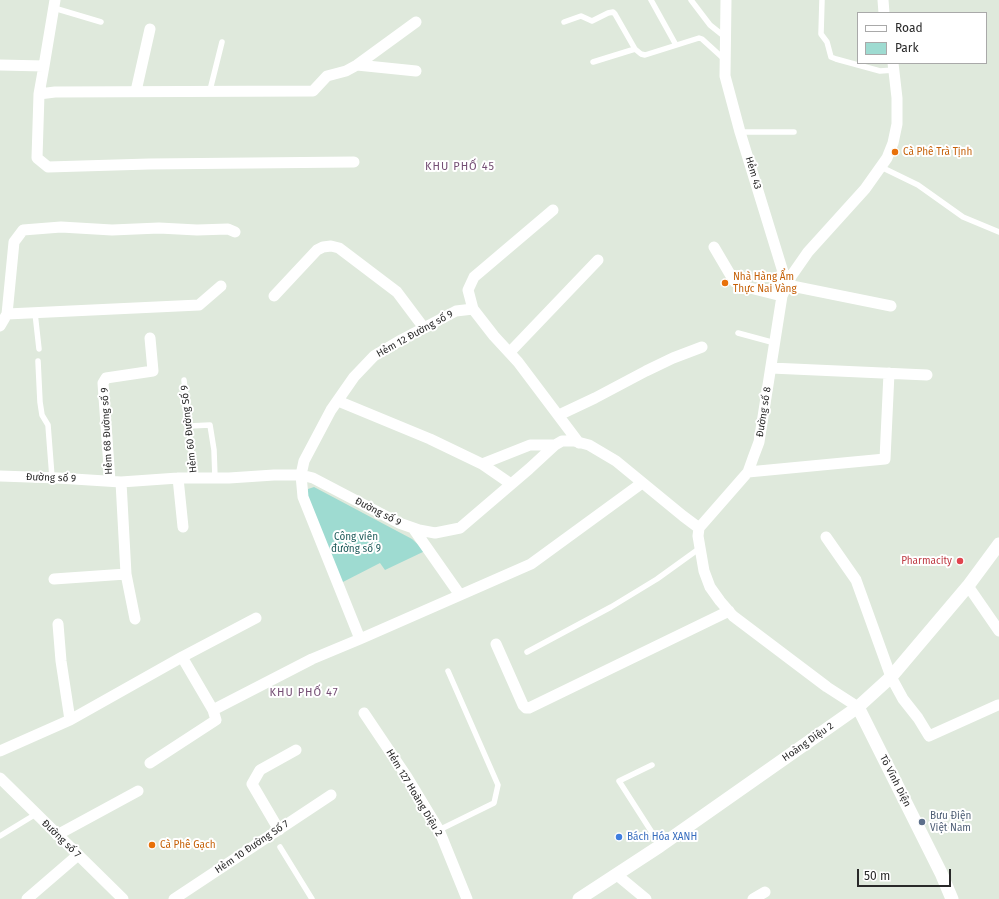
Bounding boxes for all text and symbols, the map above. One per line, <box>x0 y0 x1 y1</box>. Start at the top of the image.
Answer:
legend <box>857 12 987 64</box>
text: Road <box>895 21 923 35</box>
text: Park <box>895 41 919 55</box>
place label: Cà Phê Trà Tịnh <box>903 146 972 158</box>
marker: Cà Phê Trà Tịnh <box>890 147 900 157</box>
street label: Hẻm 43 <box>742 155 764 191</box>
district label: KHU PHỐ 45 <box>425 160 495 174</box>
place label: Nhà Hàng Ẩm Thực Nai Vàng <box>733 271 797 294</box>
marker: Nhà Hàng Ẩm Thực Nai Vàng <box>720 278 730 288</box>
street label: Hẻm 12 Đường số 9 <box>375 308 455 360</box>
street label: Hẻm 60 Đường Số 9 <box>178 384 200 474</box>
street label: Đường số 8 <box>754 386 774 438</box>
street label: Hẻm 68 Đường số 9 <box>99 387 115 475</box>
street label: Đường số 9 <box>26 471 76 485</box>
street label: Đường số 9 <box>353 495 403 529</box>
park label: Công viên đường số 9 <box>331 531 381 554</box>
place label: Pharmacity <box>901 555 952 567</box>
marker: Pharmacity <box>955 556 965 566</box>
district label: KHU PHỐ 47 <box>269 686 339 700</box>
street label: Hoàng Diệu 2 <box>780 720 836 764</box>
street label: Hẻm 127 Hoàng Diệu 2 <box>383 747 445 839</box>
street label: Tô Vĩnh Diện <box>877 753 913 809</box>
place label: Bưu Điện Việt Nam <box>930 810 971 834</box>
street label: Đường số 7 <box>39 817 83 861</box>
marker: Bưu Điện Việt Nam <box>917 817 927 827</box>
street label: Hẻm 10 Đường Số 7 <box>213 818 291 876</box>
place label: Bách Hóa XANH <box>627 831 697 843</box>
marker: Bách Hóa XANH <box>614 832 624 842</box>
place label: Cà Phê Gạch <box>160 839 216 851</box>
marker: Cà Phê Gạch <box>147 840 157 850</box>
scale bar <box>859 861 953 887</box>
text: 50 m <box>864 869 890 883</box>

